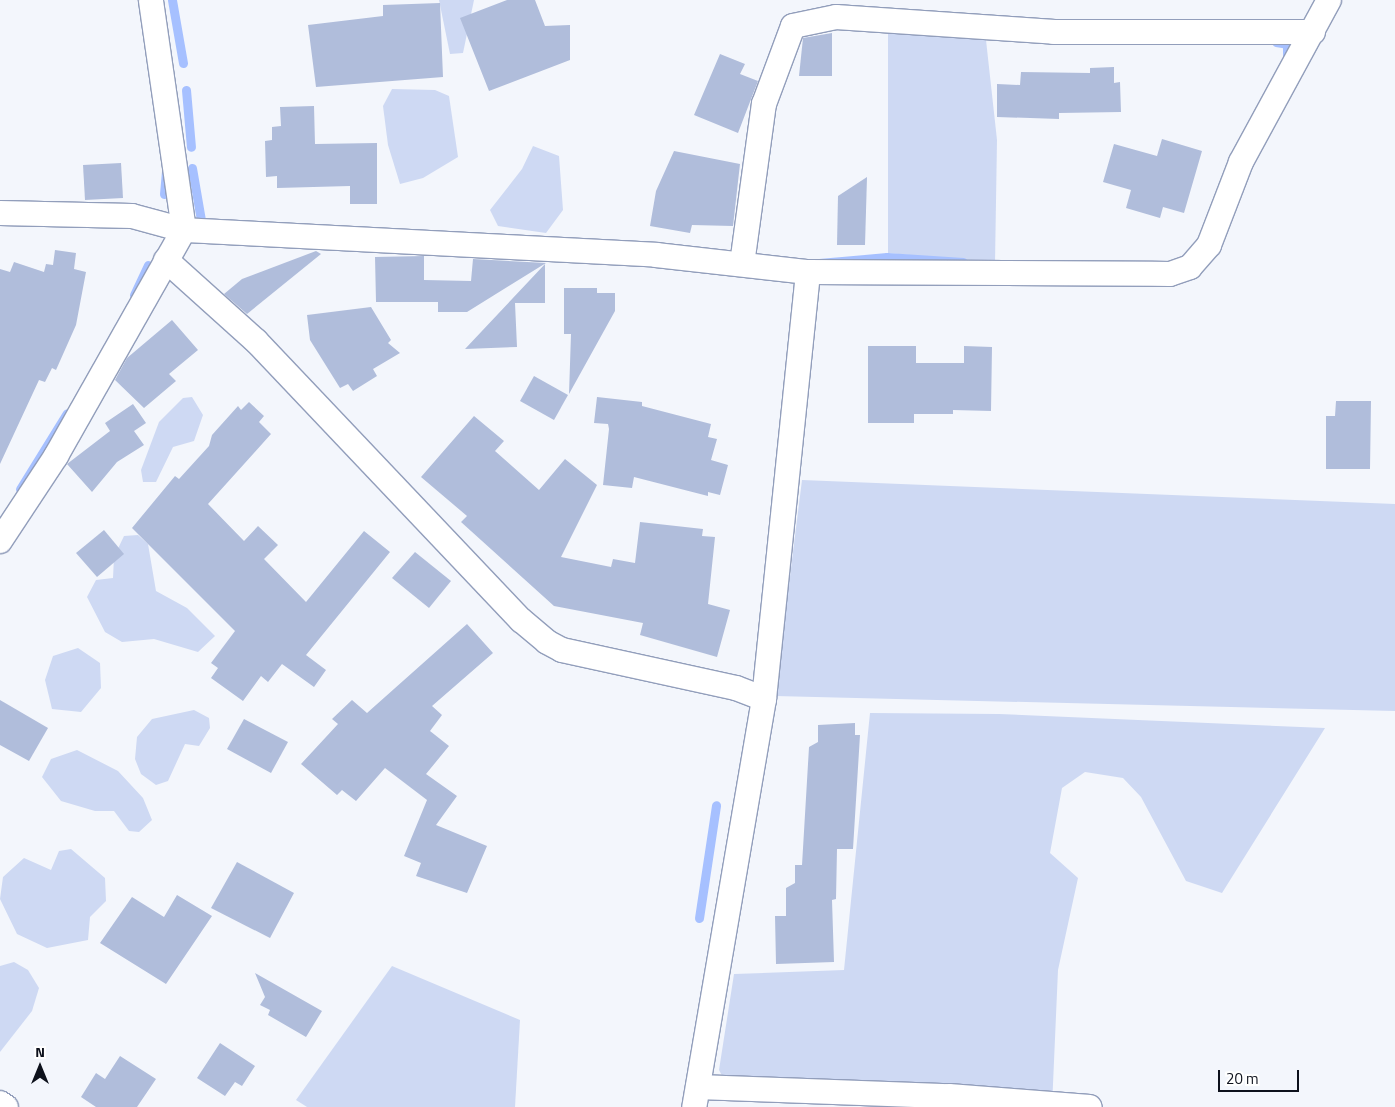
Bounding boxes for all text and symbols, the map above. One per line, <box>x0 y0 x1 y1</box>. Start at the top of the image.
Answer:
text: N <box>35 1041 45 1062</box>
north arrow <box>15 1042 65 1092</box>
scale bar <box>1220 1060 1301 1092</box>
text: 20 m <box>1226 1067 1259 1090</box>

